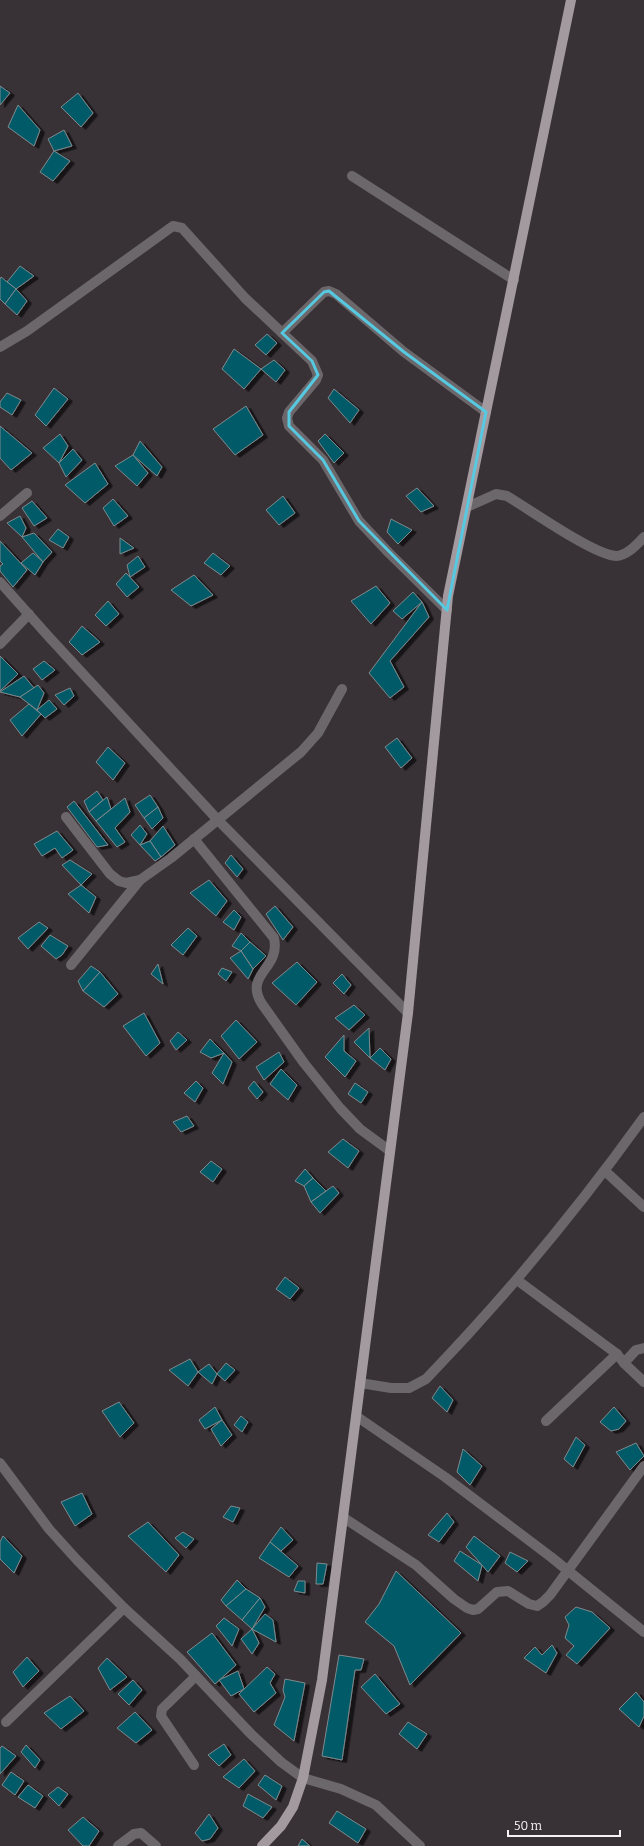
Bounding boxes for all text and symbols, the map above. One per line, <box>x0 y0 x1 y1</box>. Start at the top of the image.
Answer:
scale bar <box>508 1812 620 1838</box>
text: 50 m <box>514 1819 543 1833</box>

